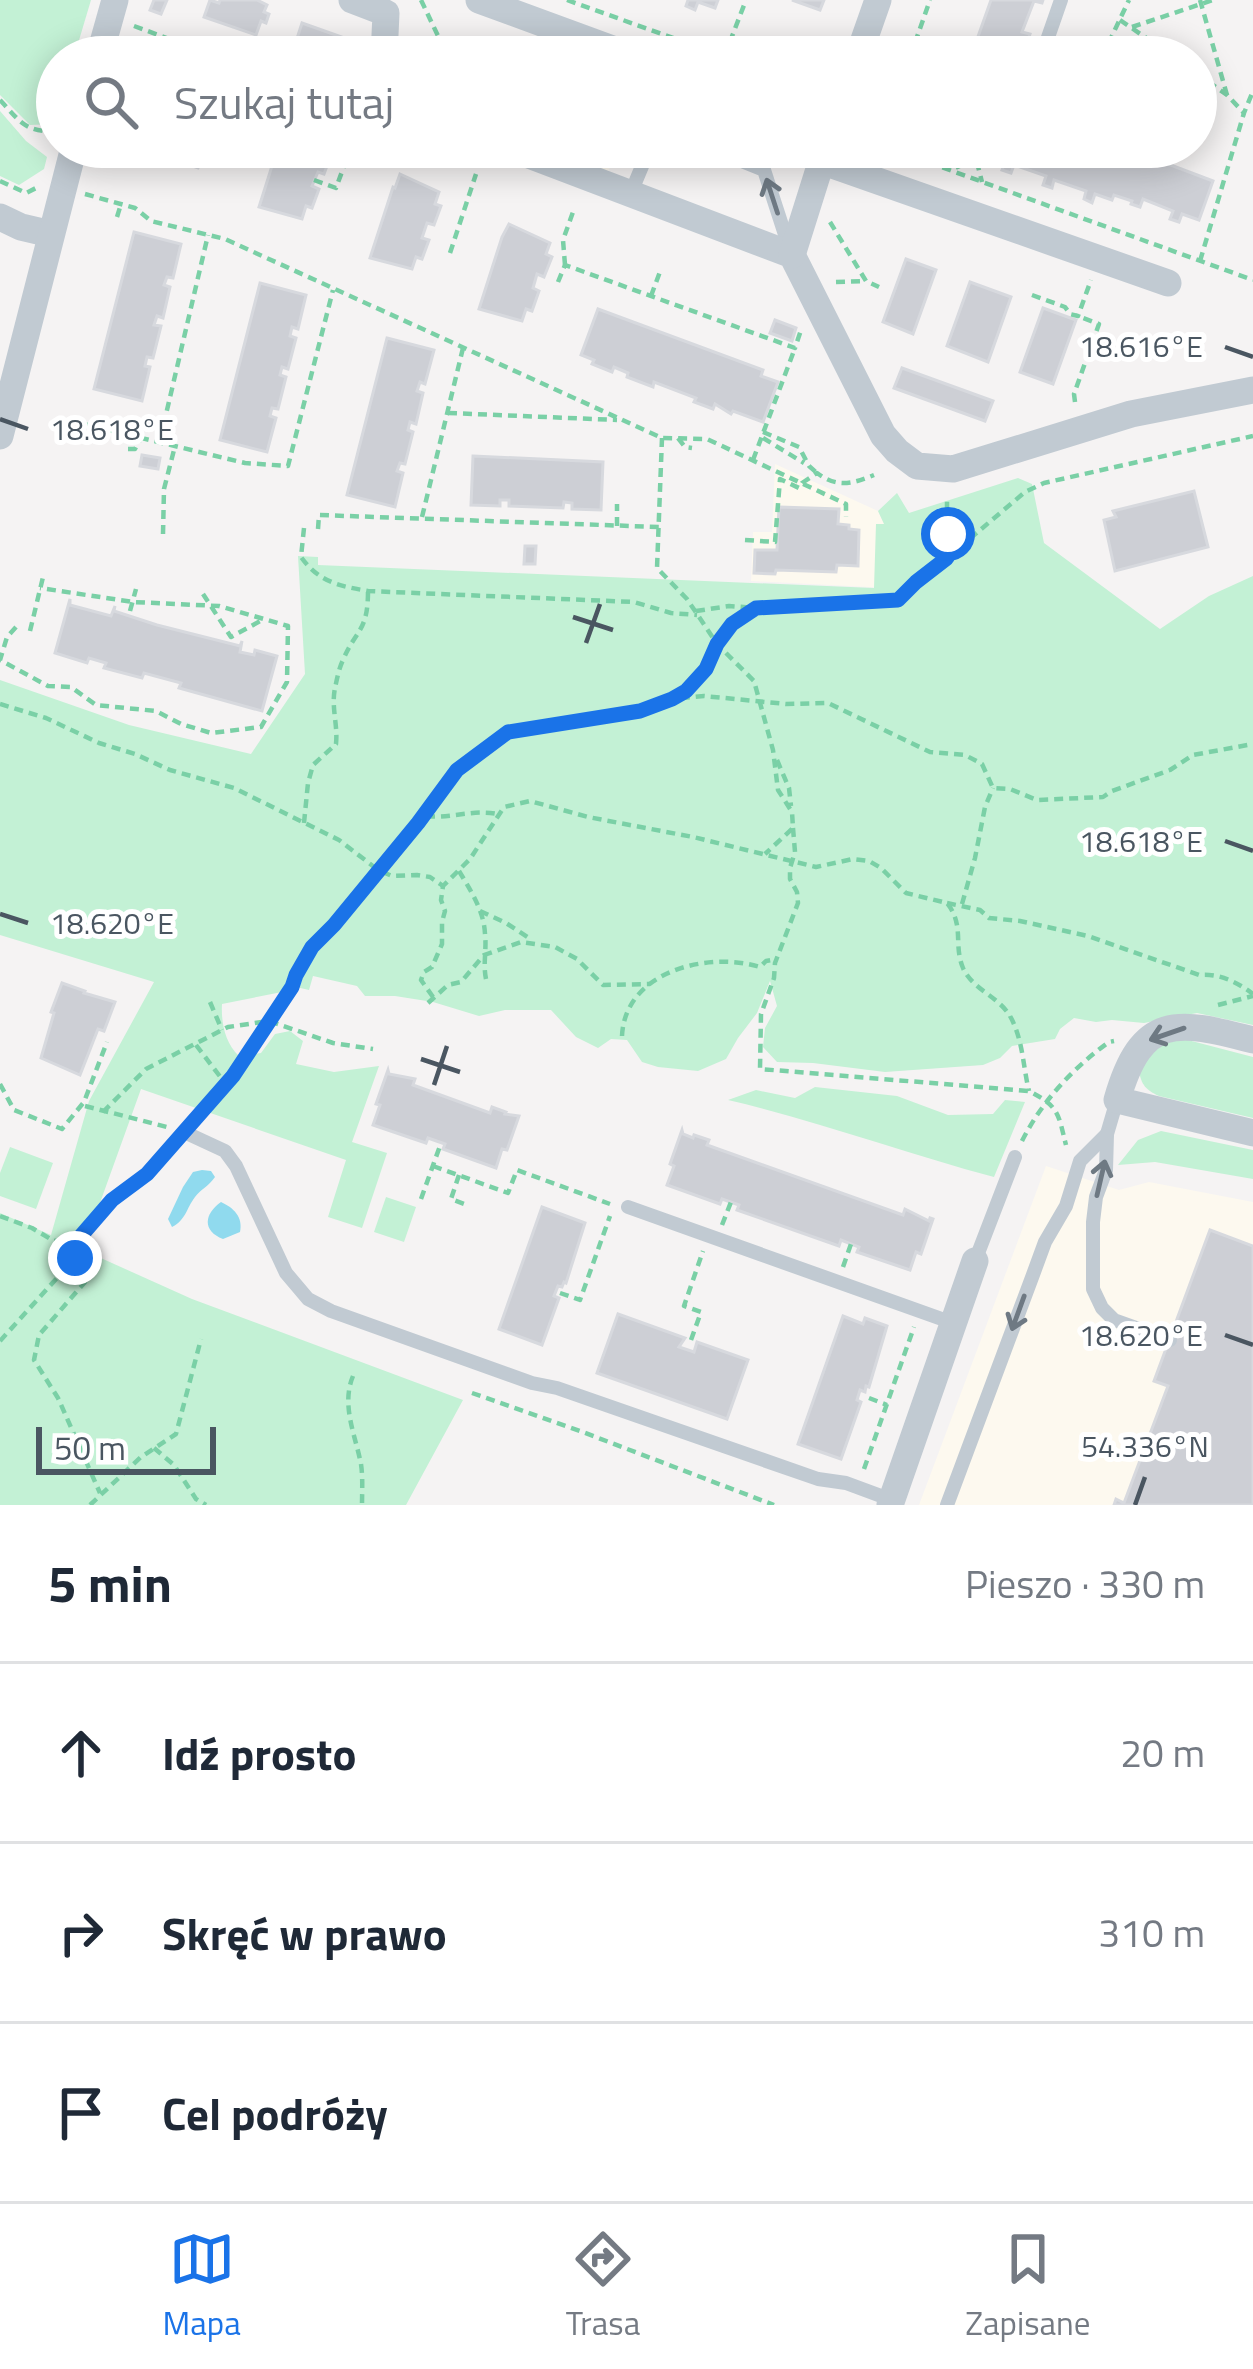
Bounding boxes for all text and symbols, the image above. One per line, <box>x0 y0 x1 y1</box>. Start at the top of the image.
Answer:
search box <box>36 36 1217 168</box>
text: Szukaj tutaj <box>174 68 394 136</box>
icon: search <box>78 69 144 135</box>
one-way arrow <box>760 178 781 215</box>
text: 18.616°E <box>1079 323 1203 369</box>
text: 18.618°E <box>50 406 174 452</box>
route start <box>921 507 975 561</box>
text: 18.618°E <box>1079 818 1203 864</box>
text: 18.620°E <box>50 900 174 946</box>
one-way arrow <box>1149 1025 1186 1046</box>
one-way arrow <box>1091 1160 1113 1198</box>
route end <box>48 1231 102 1285</box>
one-way arrow <box>1006 1294 1028 1331</box>
text: 18.620°E <box>1079 1312 1203 1358</box>
scale bar <box>36 1421 216 1474</box>
text: 50 m <box>54 1423 126 1473</box>
text: 54.336°N <box>1081 1423 1209 1469</box>
text: 5 min <box>48 1544 172 1622</box>
text: Pieszo · 330 m <box>965 1554 1205 1613</box>
text: Idź prosto <box>162 1719 356 1787</box>
icon: ahead <box>48 1720 114 1786</box>
text: 20 m <box>1120 1723 1205 1782</box>
text: Skręć w prawo <box>162 1899 447 1967</box>
icon: right <box>48 1900 114 1966</box>
text: 310 m <box>1098 1903 1205 1962</box>
text: Cel podróży <box>162 2079 388 2147</box>
icon: arrive <box>48 2080 114 2146</box>
tab: Mapa <box>163 2226 241 2348</box>
tab: Trasa <box>566 2226 640 2348</box>
tab: Zapisane <box>965 2226 1090 2348</box>

